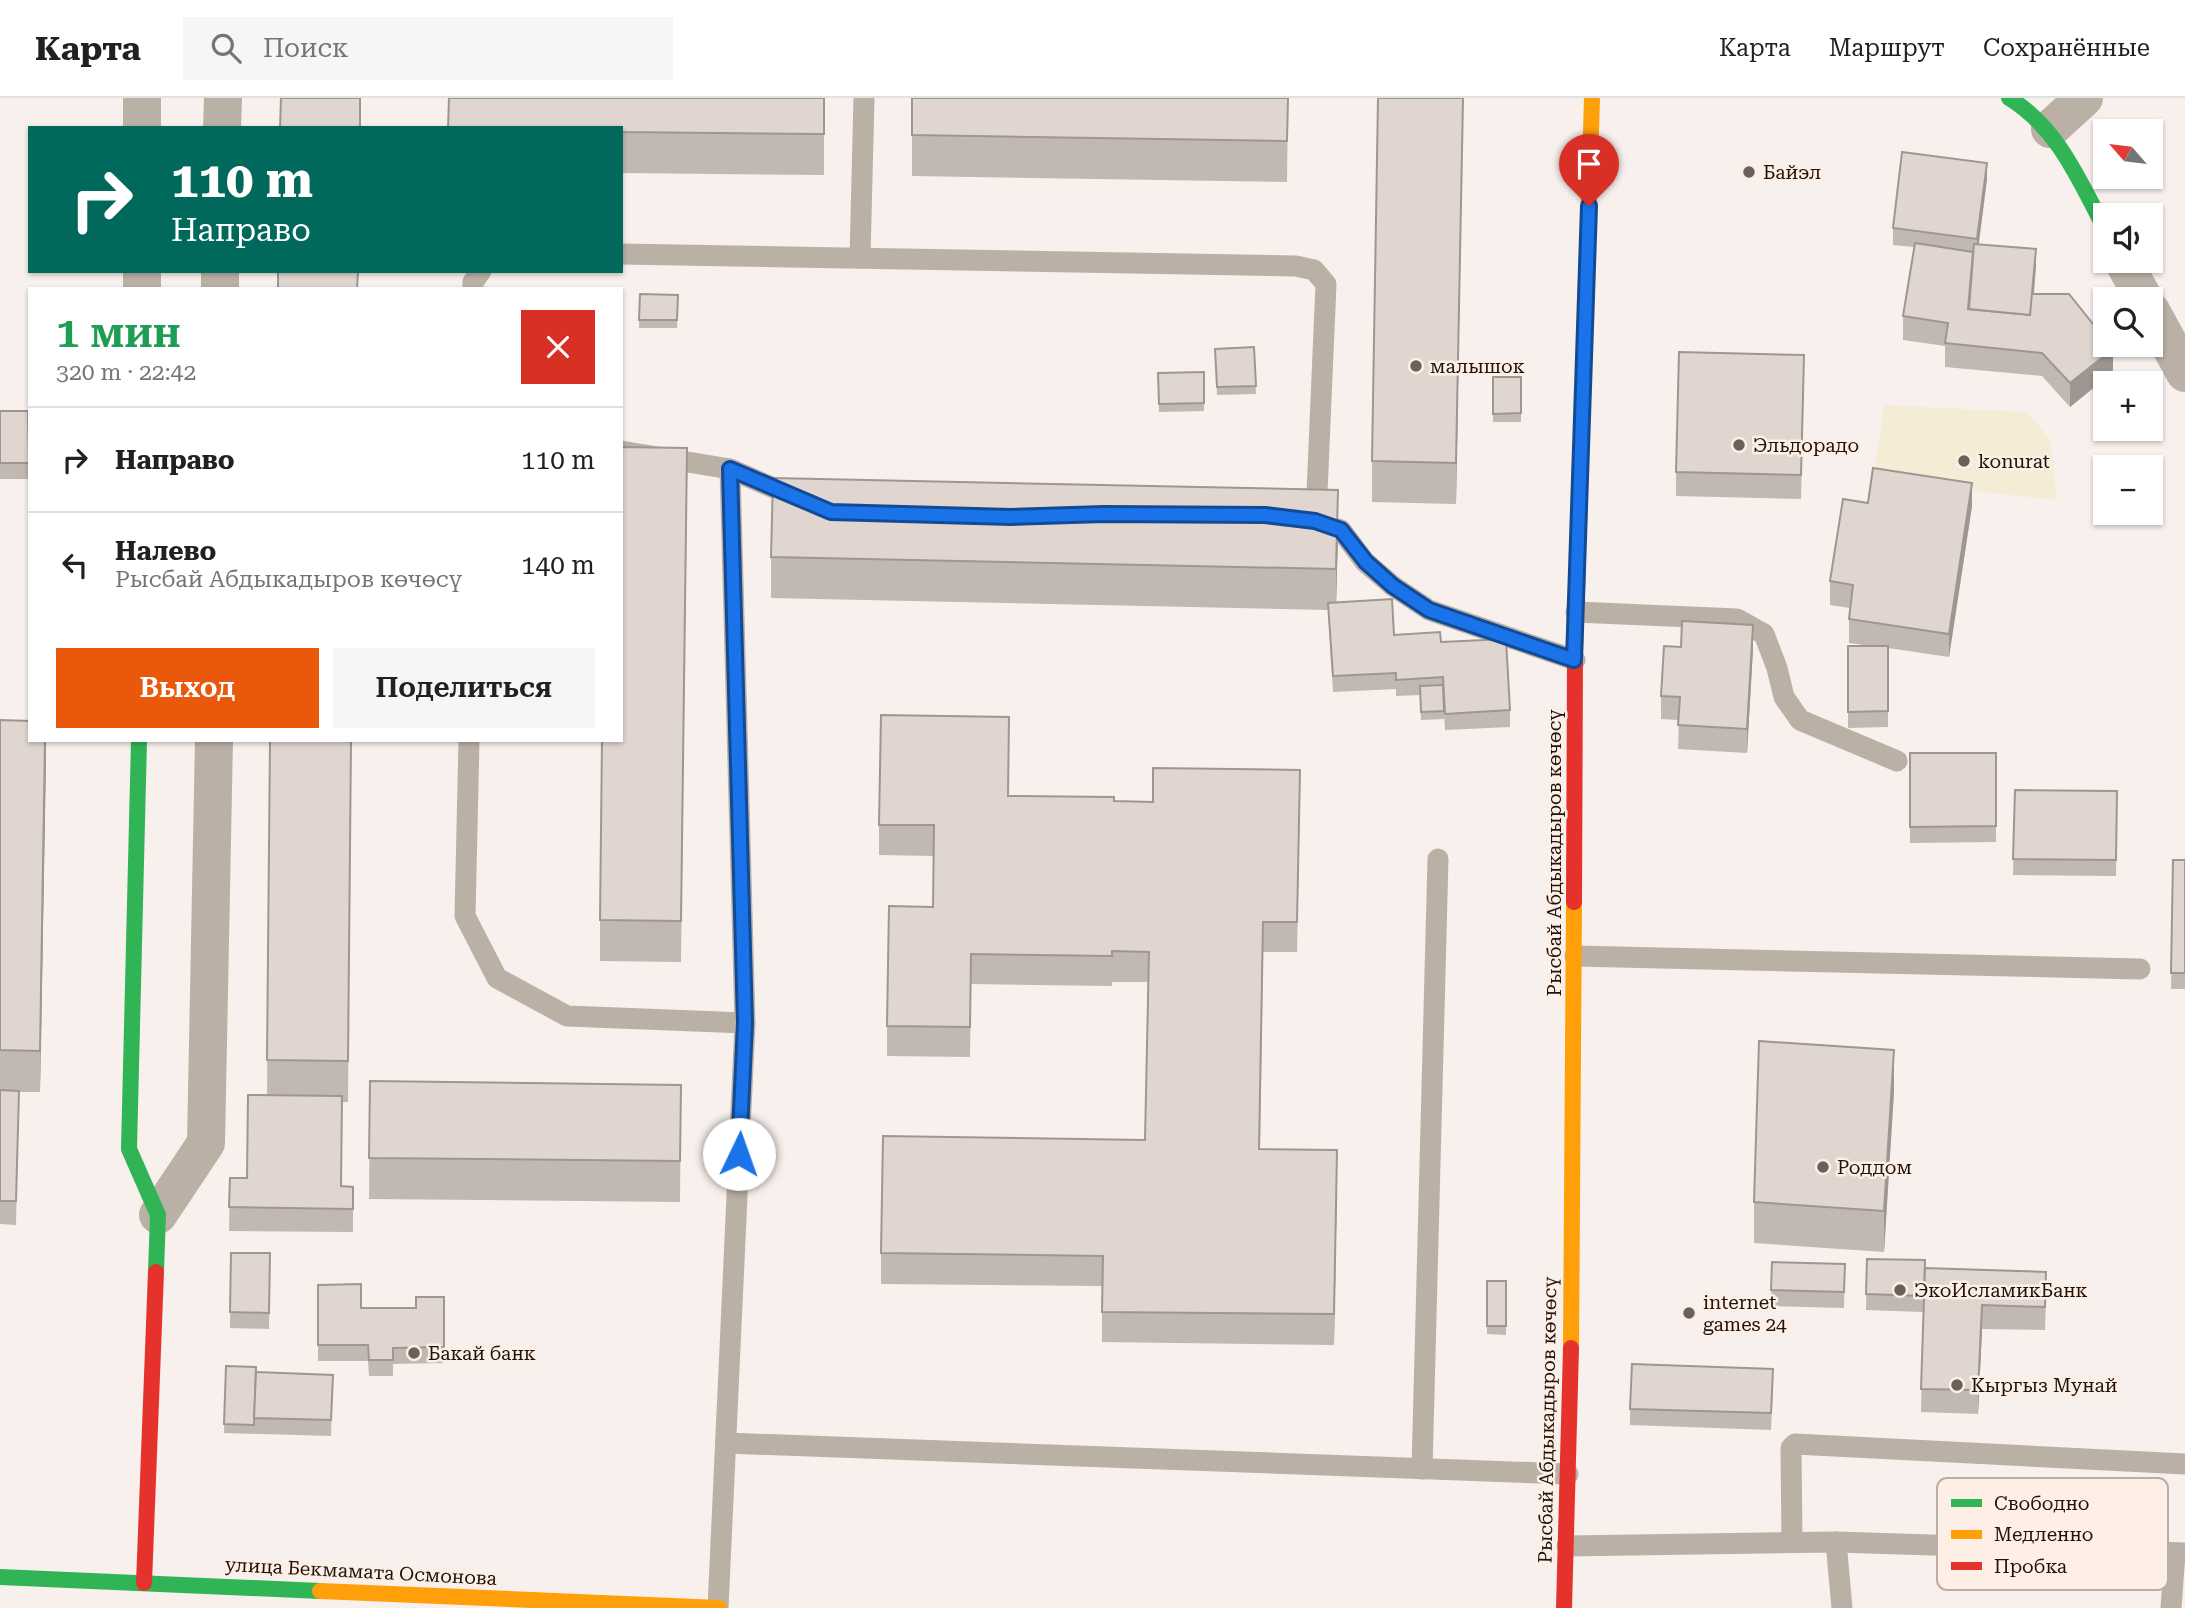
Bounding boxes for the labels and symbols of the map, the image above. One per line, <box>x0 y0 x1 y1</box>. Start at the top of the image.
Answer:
north arrow <box>2093 119 2163 189</box>
pin <box>1559 134 1619 206</box>
place label: Байэл <box>1763 161 1821 184</box>
marker: Байэл <box>1741 164 1757 180</box>
place label: малышок <box>1430 355 1525 378</box>
marker: малышок <box>1408 358 1424 374</box>
place label: Эльдорадо <box>1753 434 1859 457</box>
marker: Эльдорадо <box>1731 437 1747 453</box>
place label: konurat <box>1978 450 2050 473</box>
marker: konurat <box>1956 453 1972 469</box>
street label: Рысбай Абдыкадыров көчөсү <box>1543 710 1566 996</box>
position arrow <box>702 1117 776 1191</box>
place label: Роддом <box>1837 1156 1912 1179</box>
marker: Роддом <box>1815 1159 1831 1175</box>
street label: Рысбай Абдыкадыров көчөсү <box>1533 1276 1562 1564</box>
place label: ЭкоИсламикБанк <box>1914 1279 2088 1302</box>
marker: ЭкоИсламикБанк <box>1892 1282 1908 1298</box>
place label: internet games 24 <box>1703 1291 1787 1336</box>
marker: internet games 24 <box>1681 1305 1697 1321</box>
place label: Бакай банк <box>428 1342 536 1365</box>
marker: Бакай банк <box>406 1345 422 1361</box>
place label: Кыргыз Мунай <box>1971 1374 2118 1397</box>
marker: Кыргыз Мунай <box>1949 1377 1965 1393</box>
legend <box>1937 1478 2168 1590</box>
text: Свободно <box>1994 1492 2089 1515</box>
text: Медленно <box>1994 1523 2093 1546</box>
street label: улица Бекмамата Осмонова <box>224 1553 498 1590</box>
text: Пробка <box>1994 1555 2068 1578</box>

